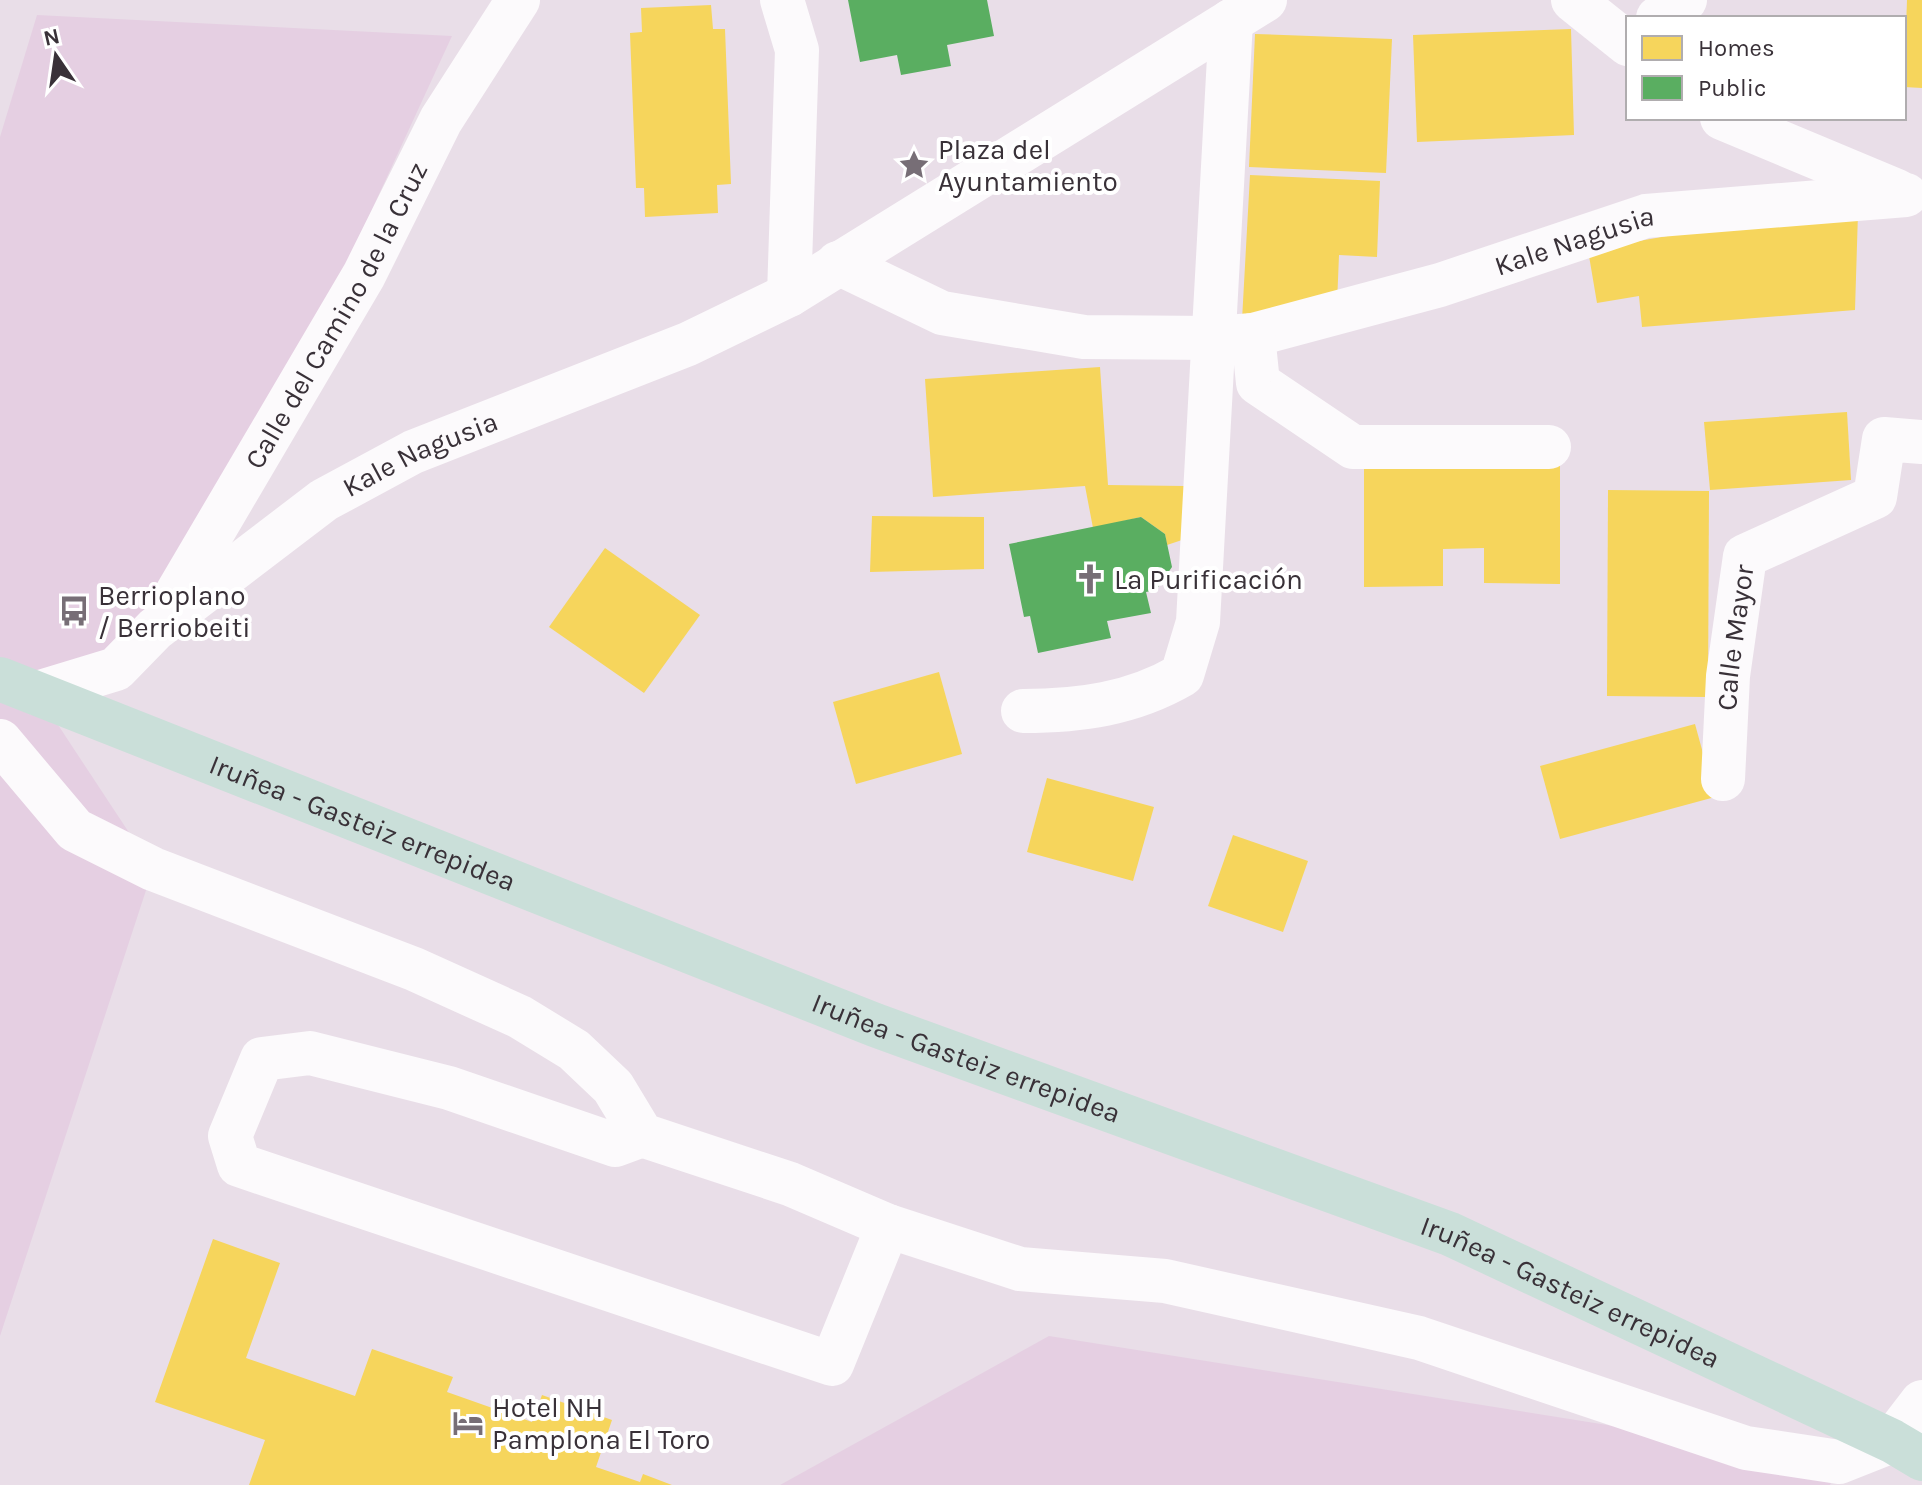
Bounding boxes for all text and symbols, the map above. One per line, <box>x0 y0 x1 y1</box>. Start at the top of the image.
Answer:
north arrow <box>16 16 96 96</box>
legend <box>1626 16 1906 120</box>
text: N <box>41 23 62 52</box>
text: Homes <box>1698 34 1775 62</box>
text: Public <box>1698 74 1766 102</box>
place label: Plaza del Ayuntamiento <box>938 133 1118 198</box>
place icon: Plaza del Ayuntamiento <box>897 148 931 182</box>
street label: Calle del Camino de la Cruz <box>237 156 434 474</box>
street label: Kale Nagusia <box>1490 199 1656 282</box>
street label: Kale Nagusia <box>337 404 502 503</box>
church icon: La Purificación <box>1073 562 1107 596</box>
street label: Calle Mayor <box>1710 562 1760 711</box>
place label: La Purificación <box>1114 563 1303 596</box>
place label: Berrioplano / Berriobeiti <box>98 579 251 644</box>
bus stop icon: Berrioplano / Berriobeiti <box>57 594 91 628</box>
street label: Iruñea - Gasteiz errepidea <box>205 747 520 898</box>
street label: Iruñea - Gasteiz errepidea <box>807 985 1125 1129</box>
street label: Iruñea - Gasteiz errepidea <box>1416 1208 1725 1375</box>
place label: Hotel NH Pamplona El Toro <box>492 1391 710 1456</box>
hotel icon: Hotel NH Pamplona El Toro <box>451 1406 485 1440</box>

